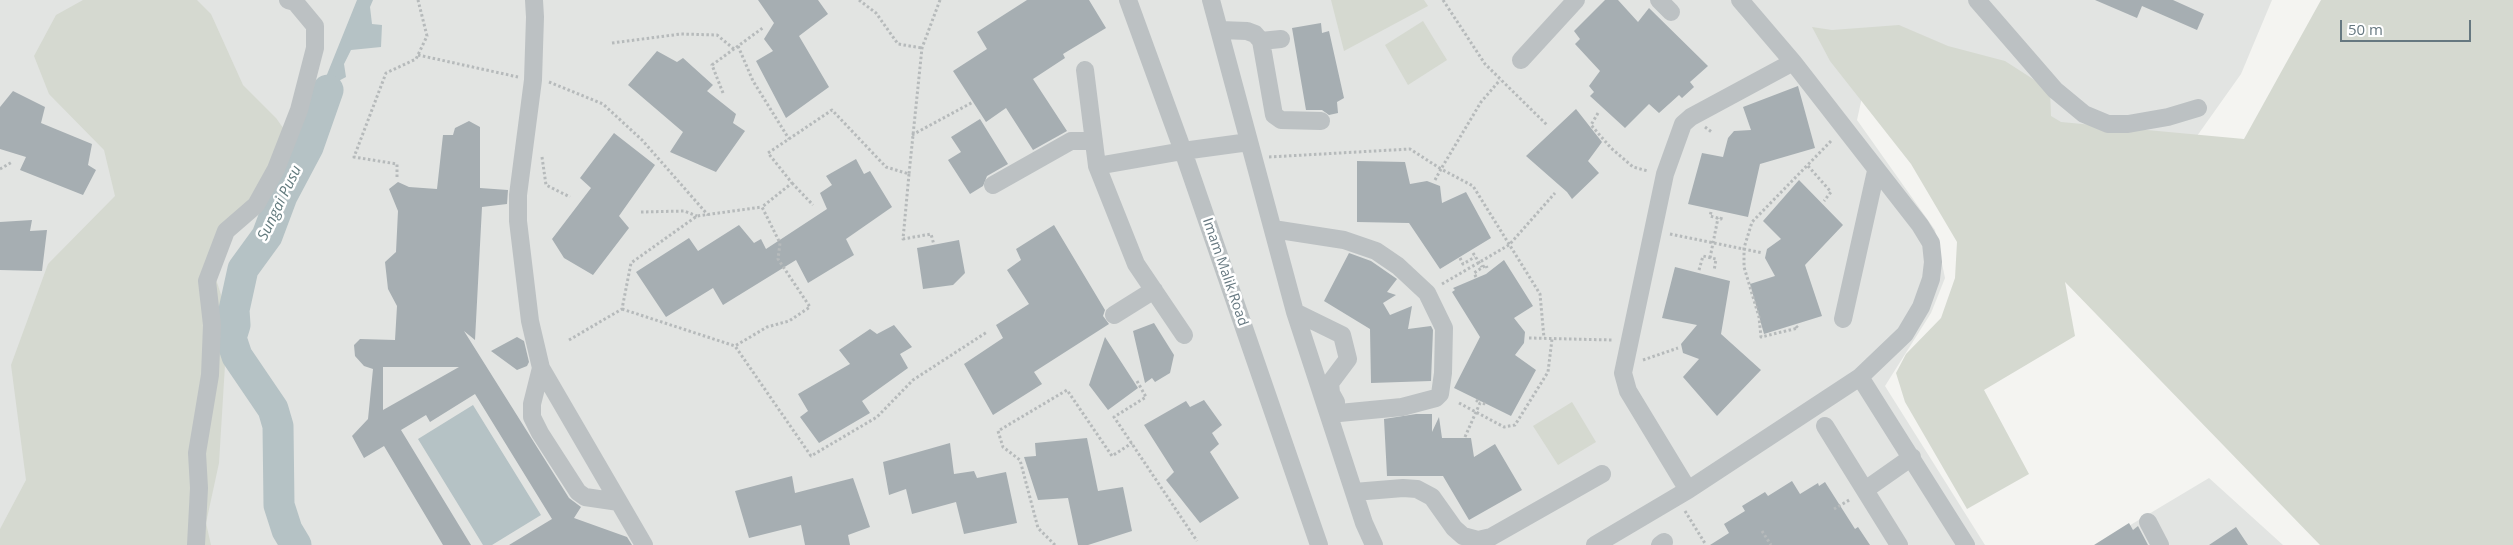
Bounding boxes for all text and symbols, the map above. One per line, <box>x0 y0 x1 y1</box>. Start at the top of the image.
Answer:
scale bar <box>2343 10 2474 42</box>
text: 50 m <box>2348 19 2383 39</box>
water label: Sungai Pusu <box>254 163 306 243</box>
street label: Imam Malik Road <box>1199 216 1251 328</box>

